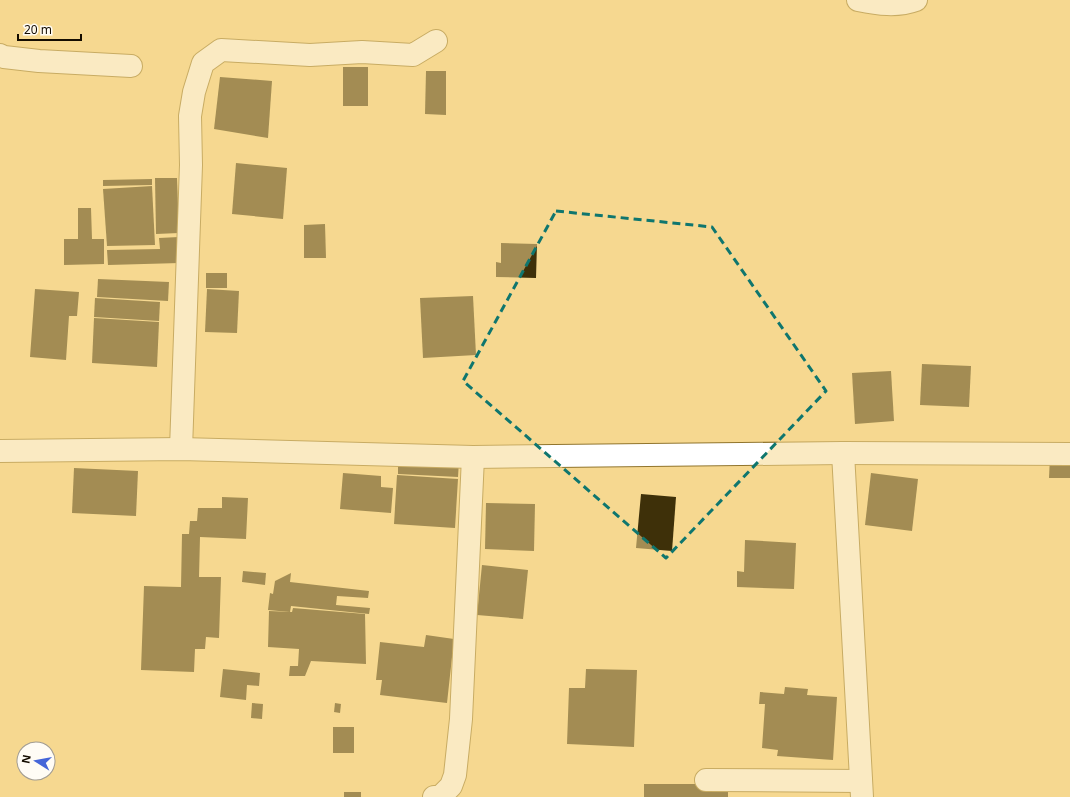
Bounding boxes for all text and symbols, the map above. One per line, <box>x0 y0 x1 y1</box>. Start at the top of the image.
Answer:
scale bar <box>18 16 81 42</box>
text: 20 m <box>24 21 52 38</box>
north arrow <box>16 741 56 781</box>
text: N <box>17 753 34 765</box>

